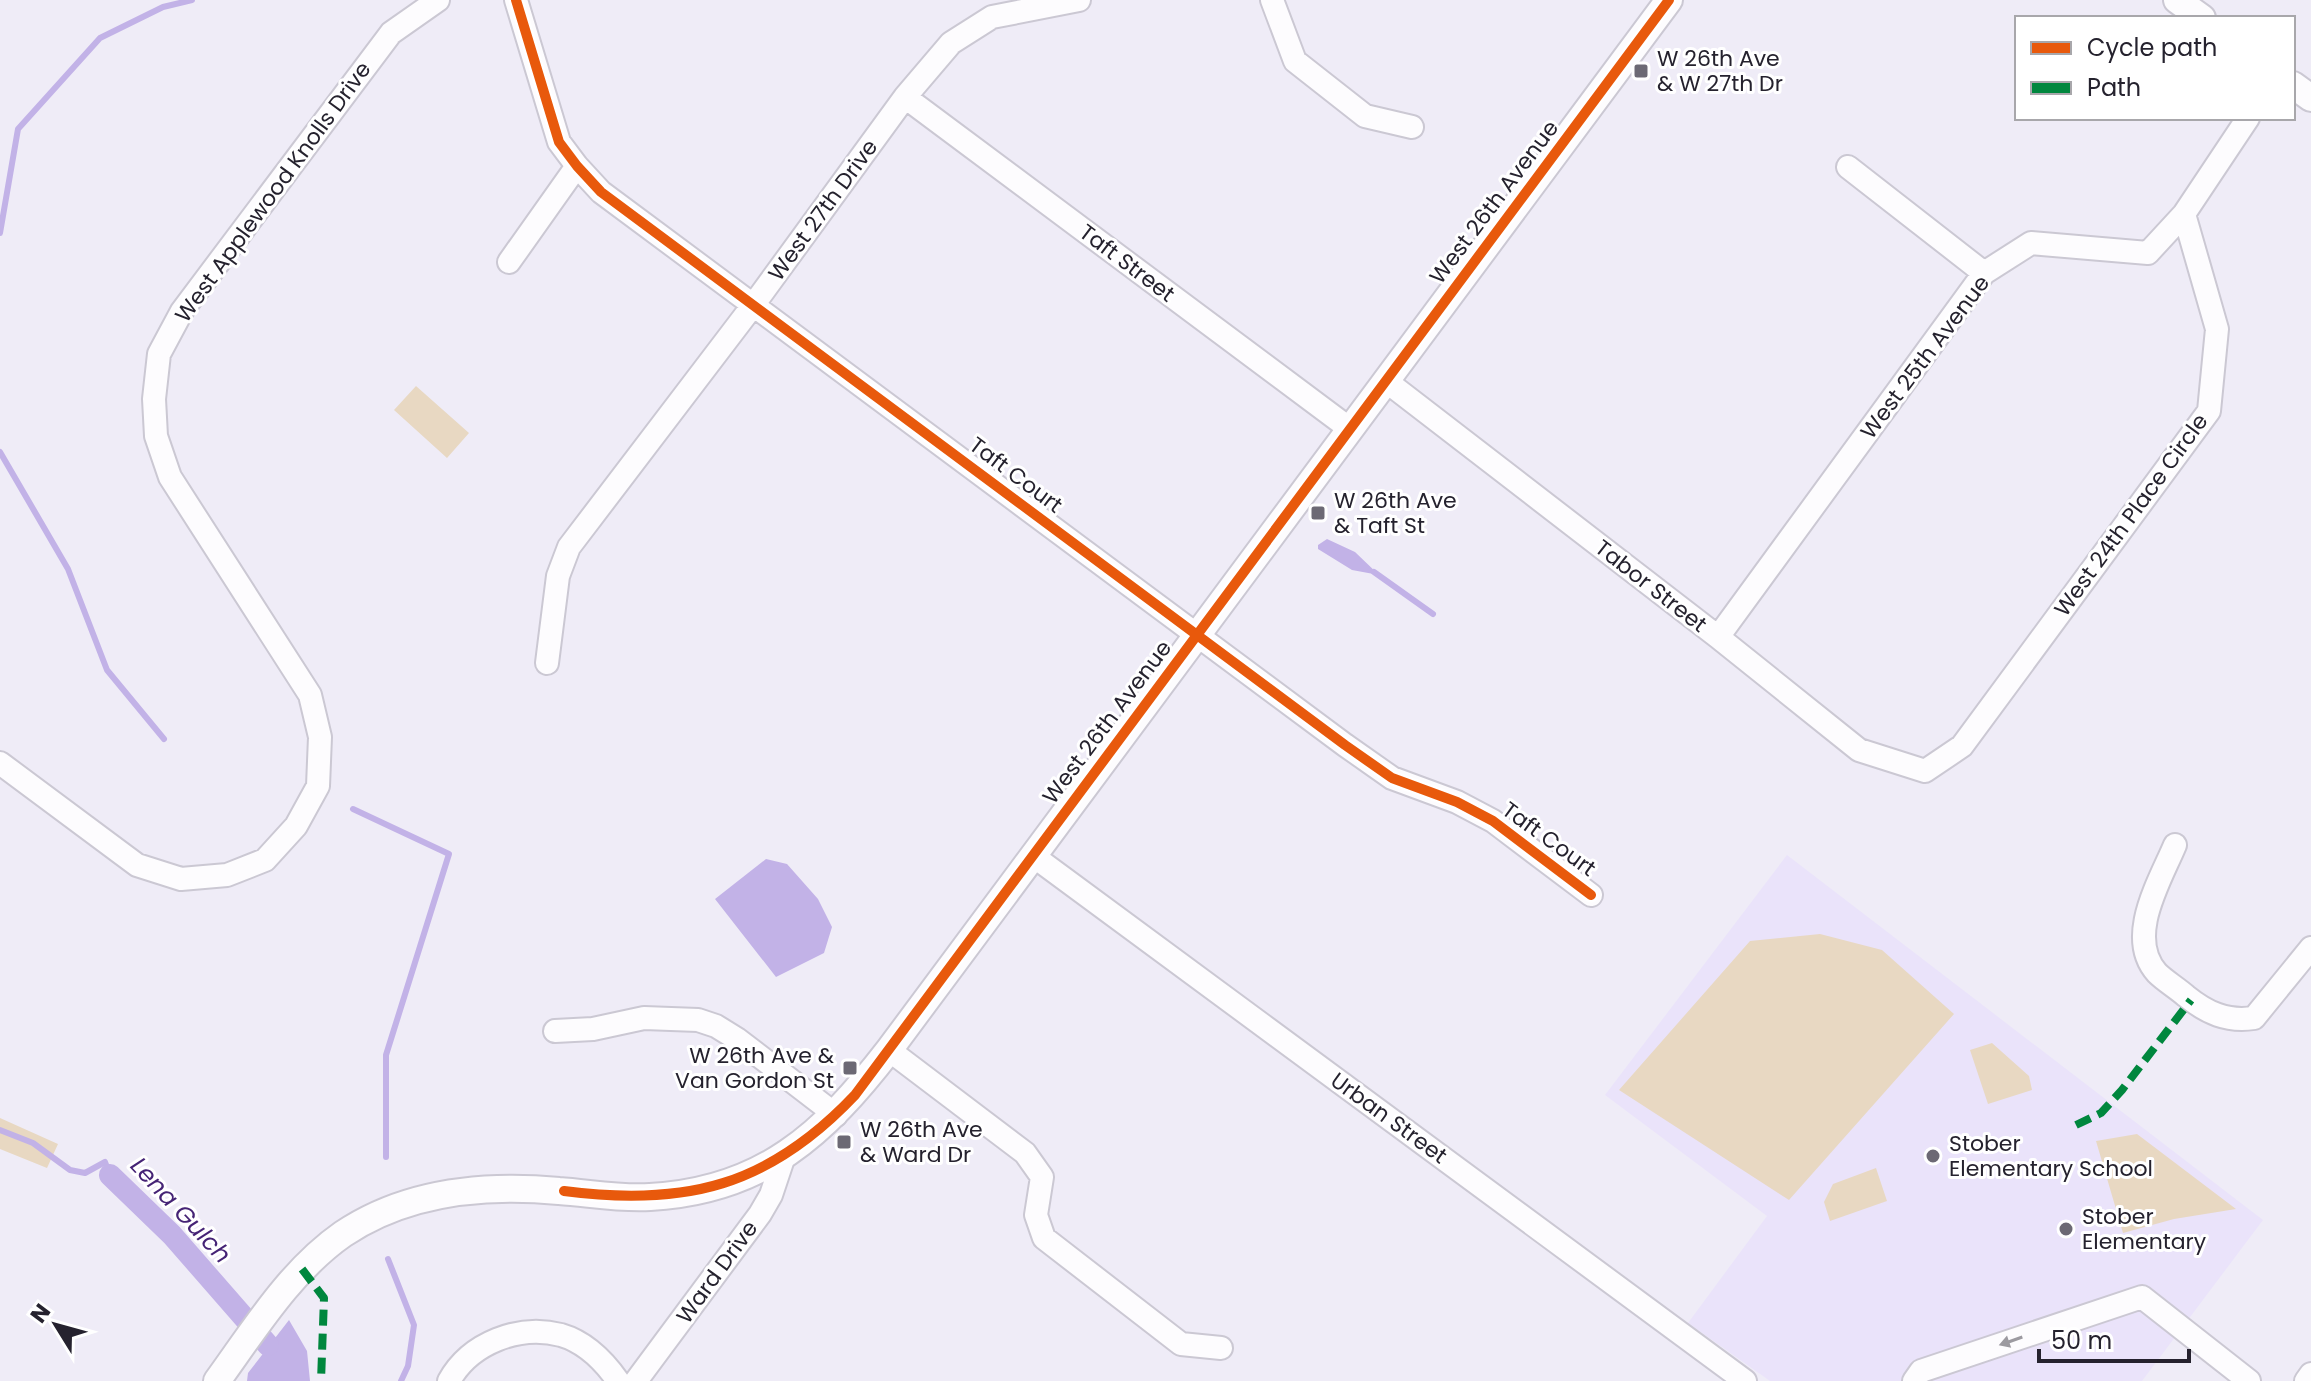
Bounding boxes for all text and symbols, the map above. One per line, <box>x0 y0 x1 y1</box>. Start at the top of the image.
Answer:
legend <box>2015 16 2295 120</box>
text: Cycle path <box>2087 31 2217 64</box>
place label: W 26th Ave & W 27th Dr <box>1657 43 1783 99</box>
street label: West Applewood Knolls Drive <box>168 55 378 329</box>
marker: W 26th Ave & W 27th Dr <box>1632 62 1650 80</box>
text: Path <box>2087 71 2141 104</box>
street label: West 26th Avenue <box>1422 114 1566 290</box>
street label: West 27th Drive <box>761 133 885 287</box>
street label: Taft Street <box>1073 217 1181 309</box>
street label: West 25th Avenue <box>1853 269 1997 445</box>
street label: West 24th Place Circle <box>2047 407 2215 623</box>
street label: Taft Court <box>963 430 1069 520</box>
place label: W 26th Ave & Taft St <box>1334 485 1457 541</box>
marker: W 26th Ave & Taft St <box>1309 504 1327 522</box>
street label: Tabor Street <box>1589 532 1713 640</box>
street label: West 26th Avenue <box>1035 634 1179 810</box>
street label: Taft Court <box>1496 794 1602 884</box>
place label: W 26th Ave & Van Gordon St <box>675 1040 835 1096</box>
marker: W 26th Ave & Van Gordon St <box>841 1059 859 1077</box>
street label: Urban Street <box>1324 1065 1454 1171</box>
place label: W 26th Ave & Ward Dr <box>860 1114 983 1170</box>
place label: Stober Elementary School <box>1949 1128 2153 1184</box>
marker: W 26th Ave & Ward Dr <box>835 1133 853 1151</box>
marker: Stober Elementary School <box>1924 1147 1942 1165</box>
water label: Lena Gulch <box>123 1150 239 1270</box>
place label: Stober Elementary <box>2082 1201 2207 1257</box>
street label: Ward Drive <box>669 1214 765 1330</box>
marker: Stober Elementary <box>2057 1220 2075 1238</box>
north arrow <box>16 1285 96 1365</box>
text: N <box>23 1297 58 1329</box>
scale bar <box>2039 1313 2189 1363</box>
text: 50 m <box>2051 1324 2112 1357</box>
one-way arrow <box>1999 1336 2023 1348</box>

